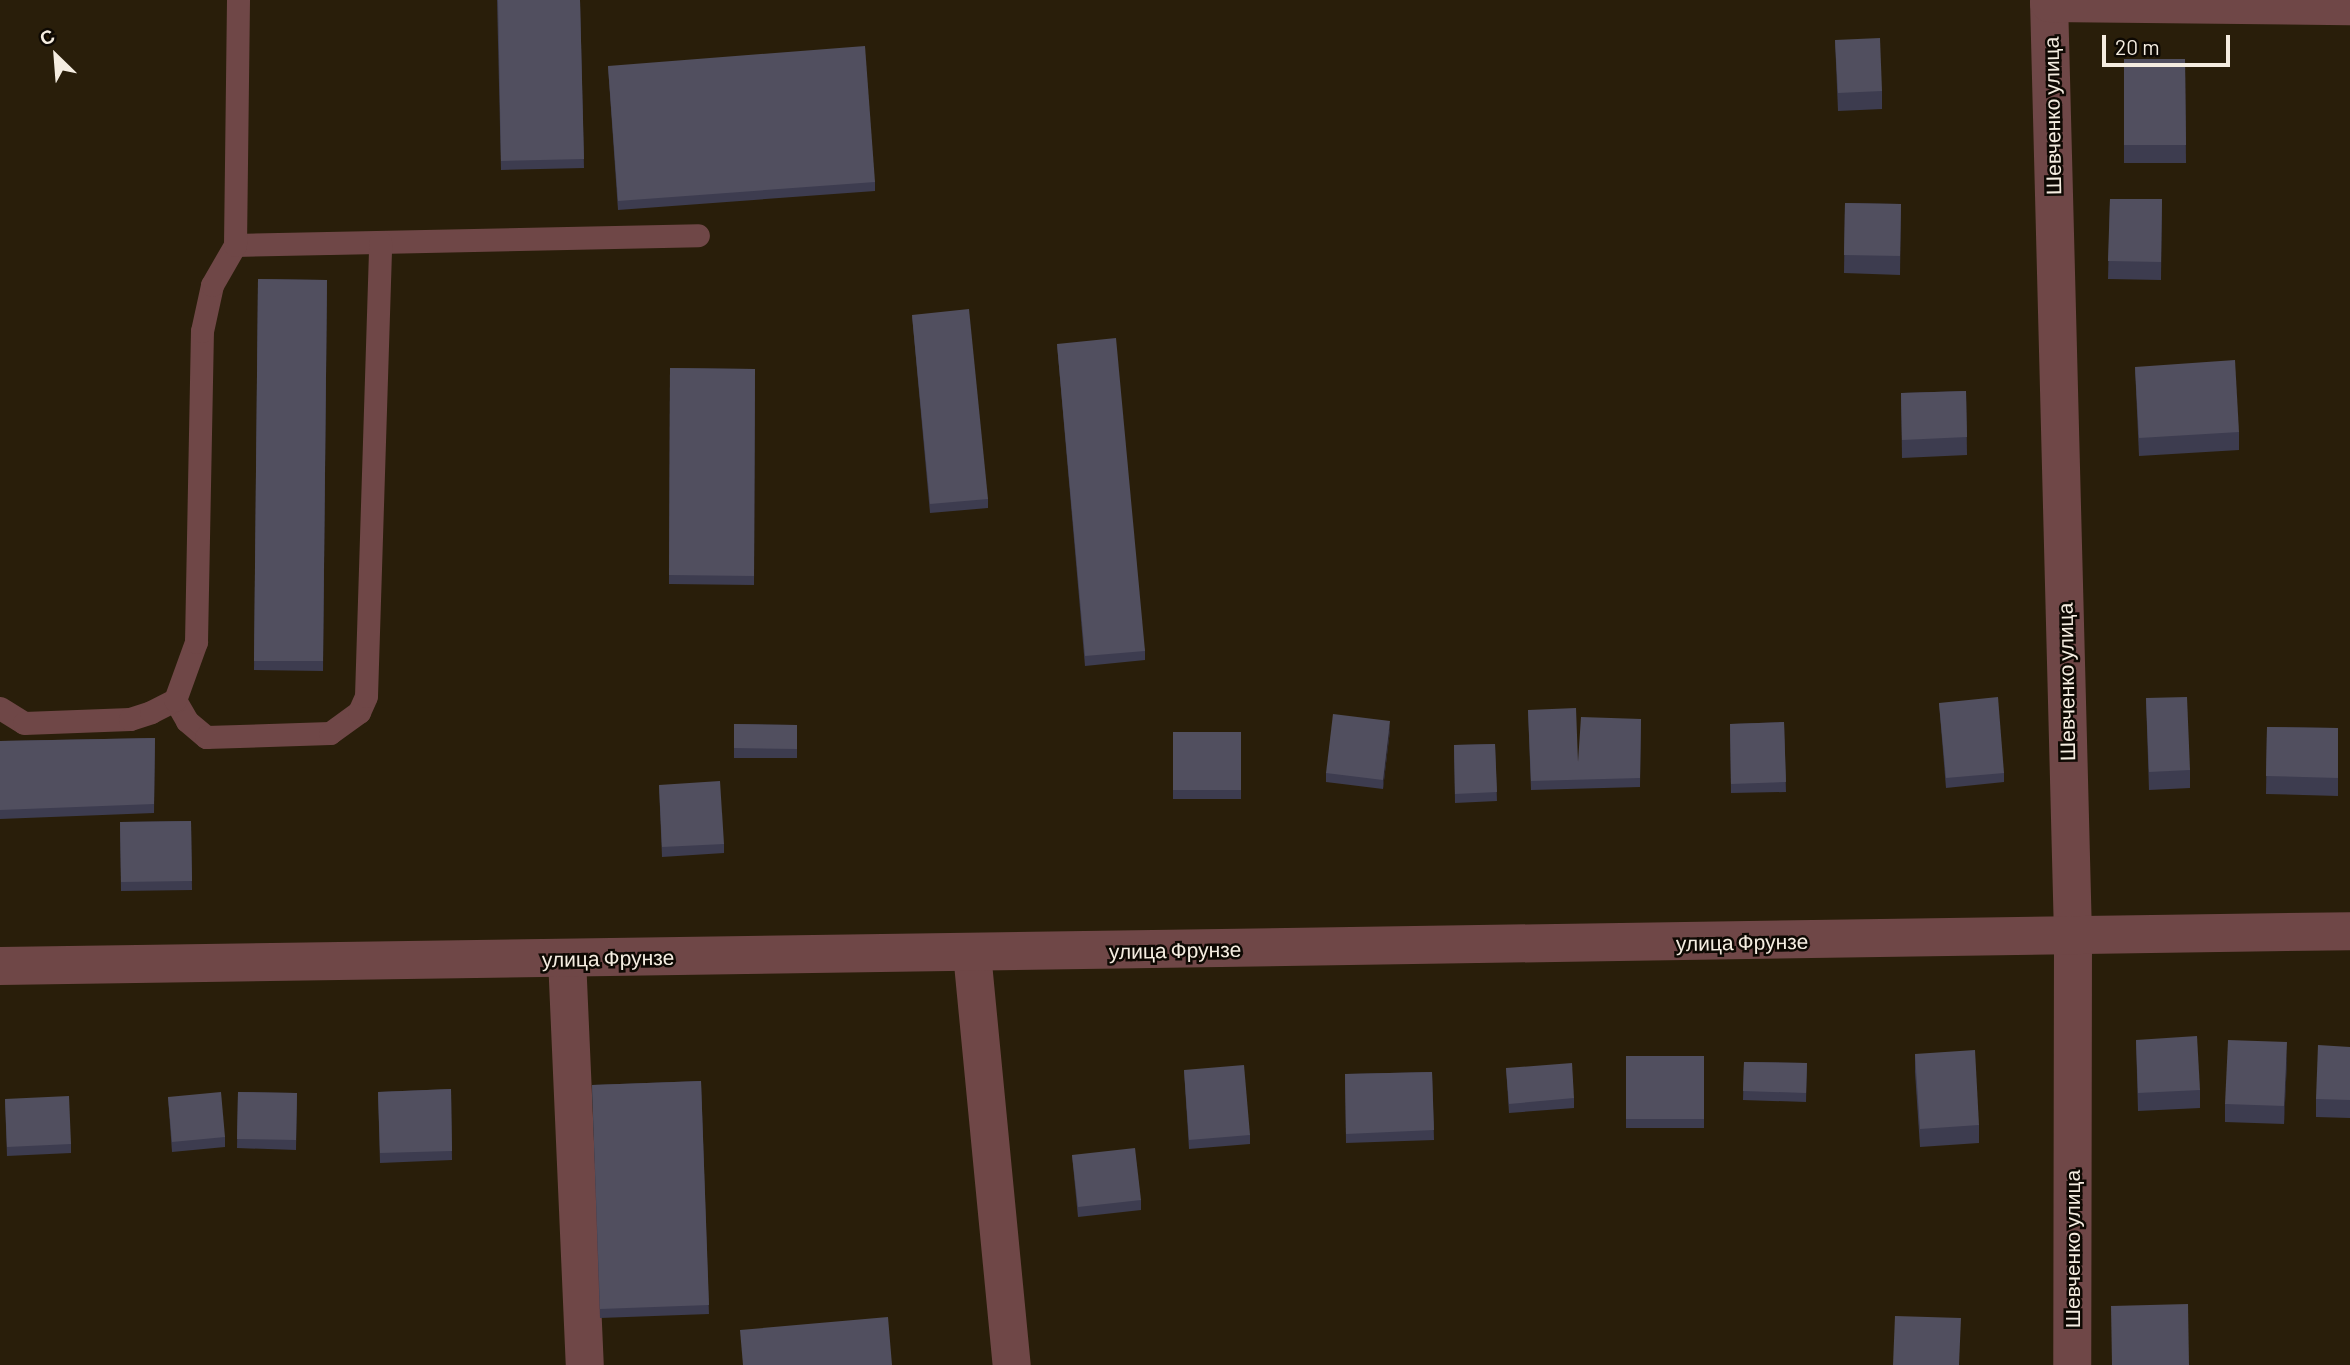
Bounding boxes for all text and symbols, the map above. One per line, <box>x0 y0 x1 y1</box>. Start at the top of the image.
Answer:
north arrow <box>21 21 91 91</box>
scale bar <box>2105 21 2233 65</box>
text: С <box>36 23 58 50</box>
text: 20 m <box>2115 34 2160 59</box>
street label: Шевченко улица <box>2038 37 2066 195</box>
street label: Шевченко улица <box>2052 603 2080 761</box>
street label: улица Фрунзе <box>1676 928 1808 956</box>
street label: улица Фрунзе <box>1109 936 1241 964</box>
street label: улица Фрунзе <box>542 944 674 972</box>
street label: Шевченко улица <box>2059 1170 2085 1328</box>

